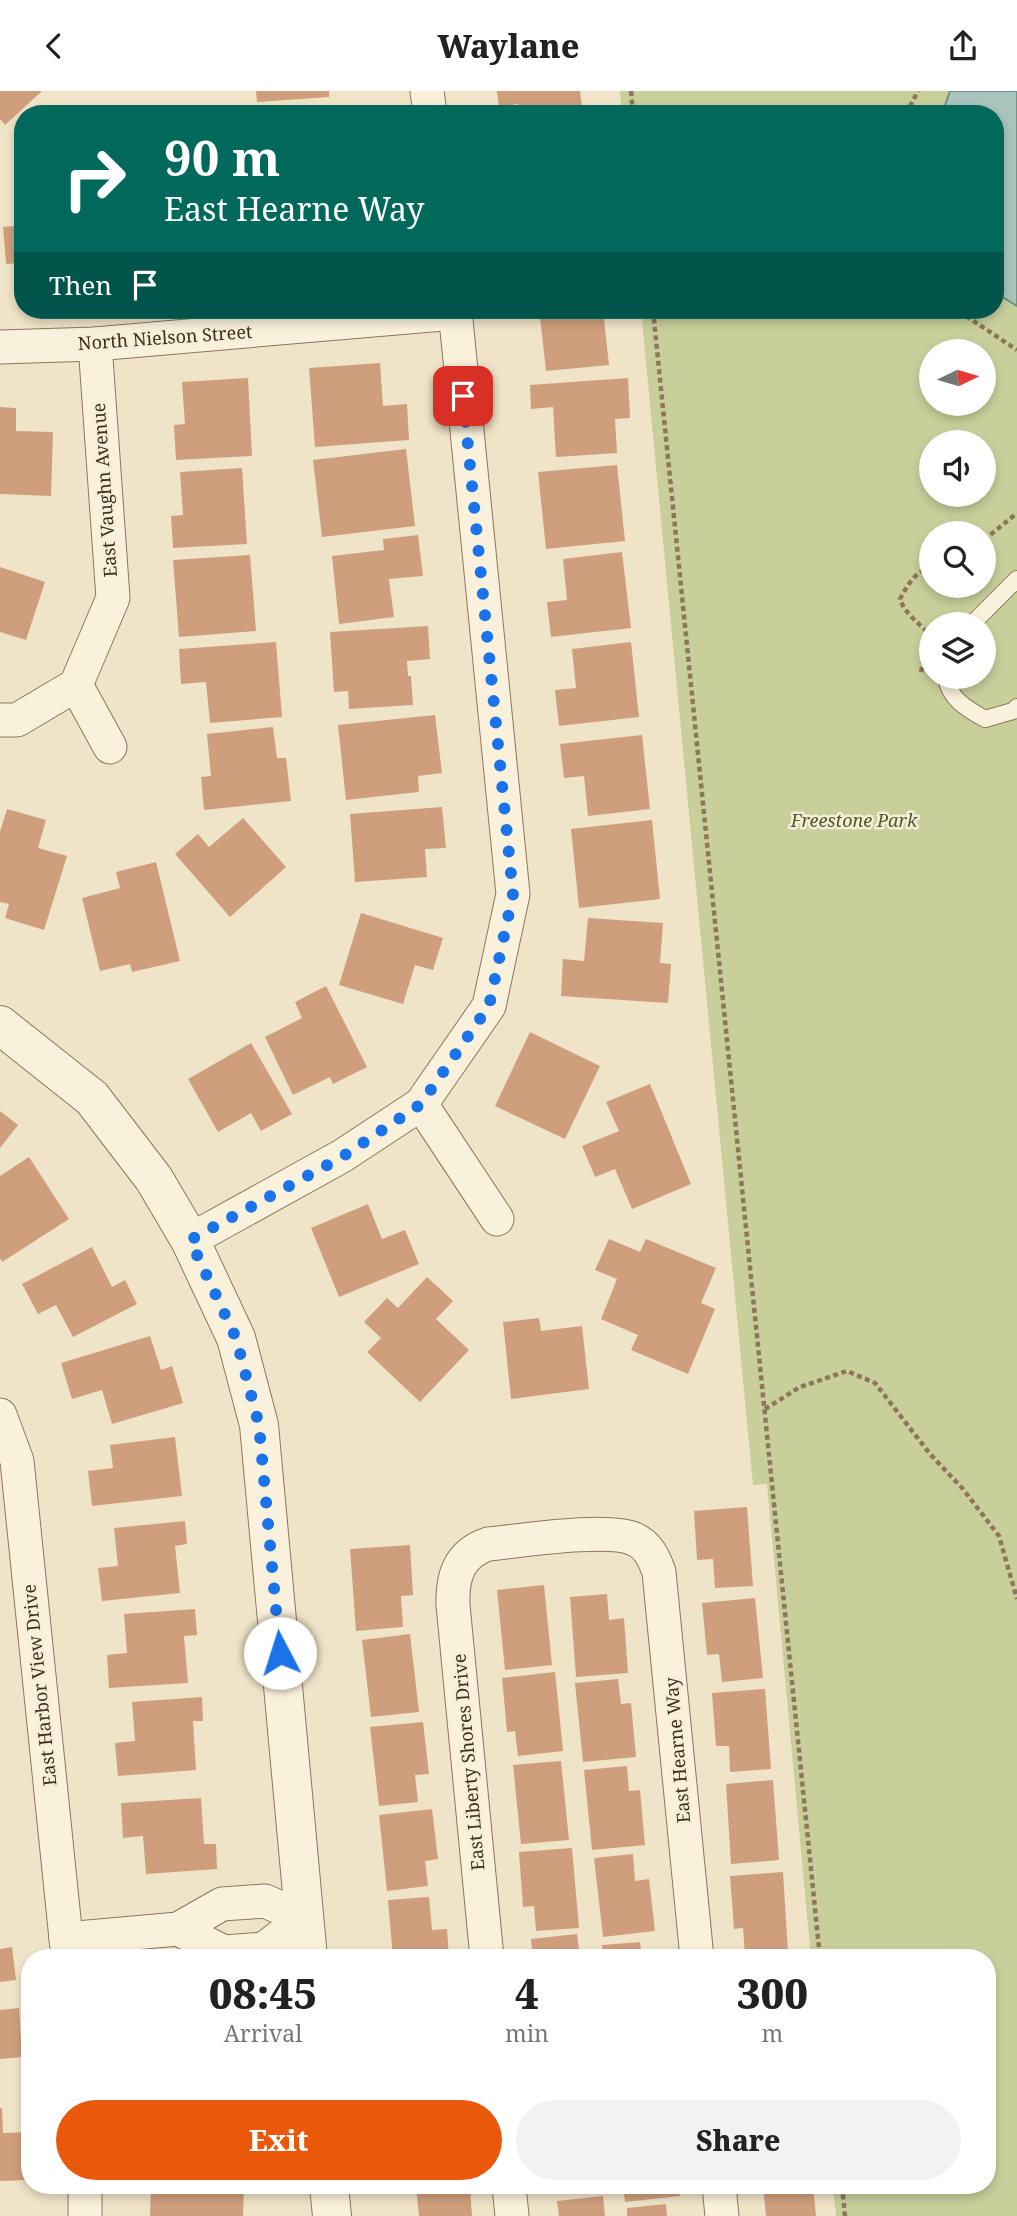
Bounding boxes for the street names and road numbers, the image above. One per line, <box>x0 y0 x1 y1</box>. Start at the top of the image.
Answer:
street label: North Nielson Street <box>77 319 253 355</box>
street label: East Vaughn Avenue <box>86 402 122 578</box>
street label: East Harbor View Drive <box>16 1583 62 1787</box>
street label: East Liberty Shores Drive <box>447 1653 489 1872</box>
street label: East Hearne Way <box>659 1675 695 1824</box>

